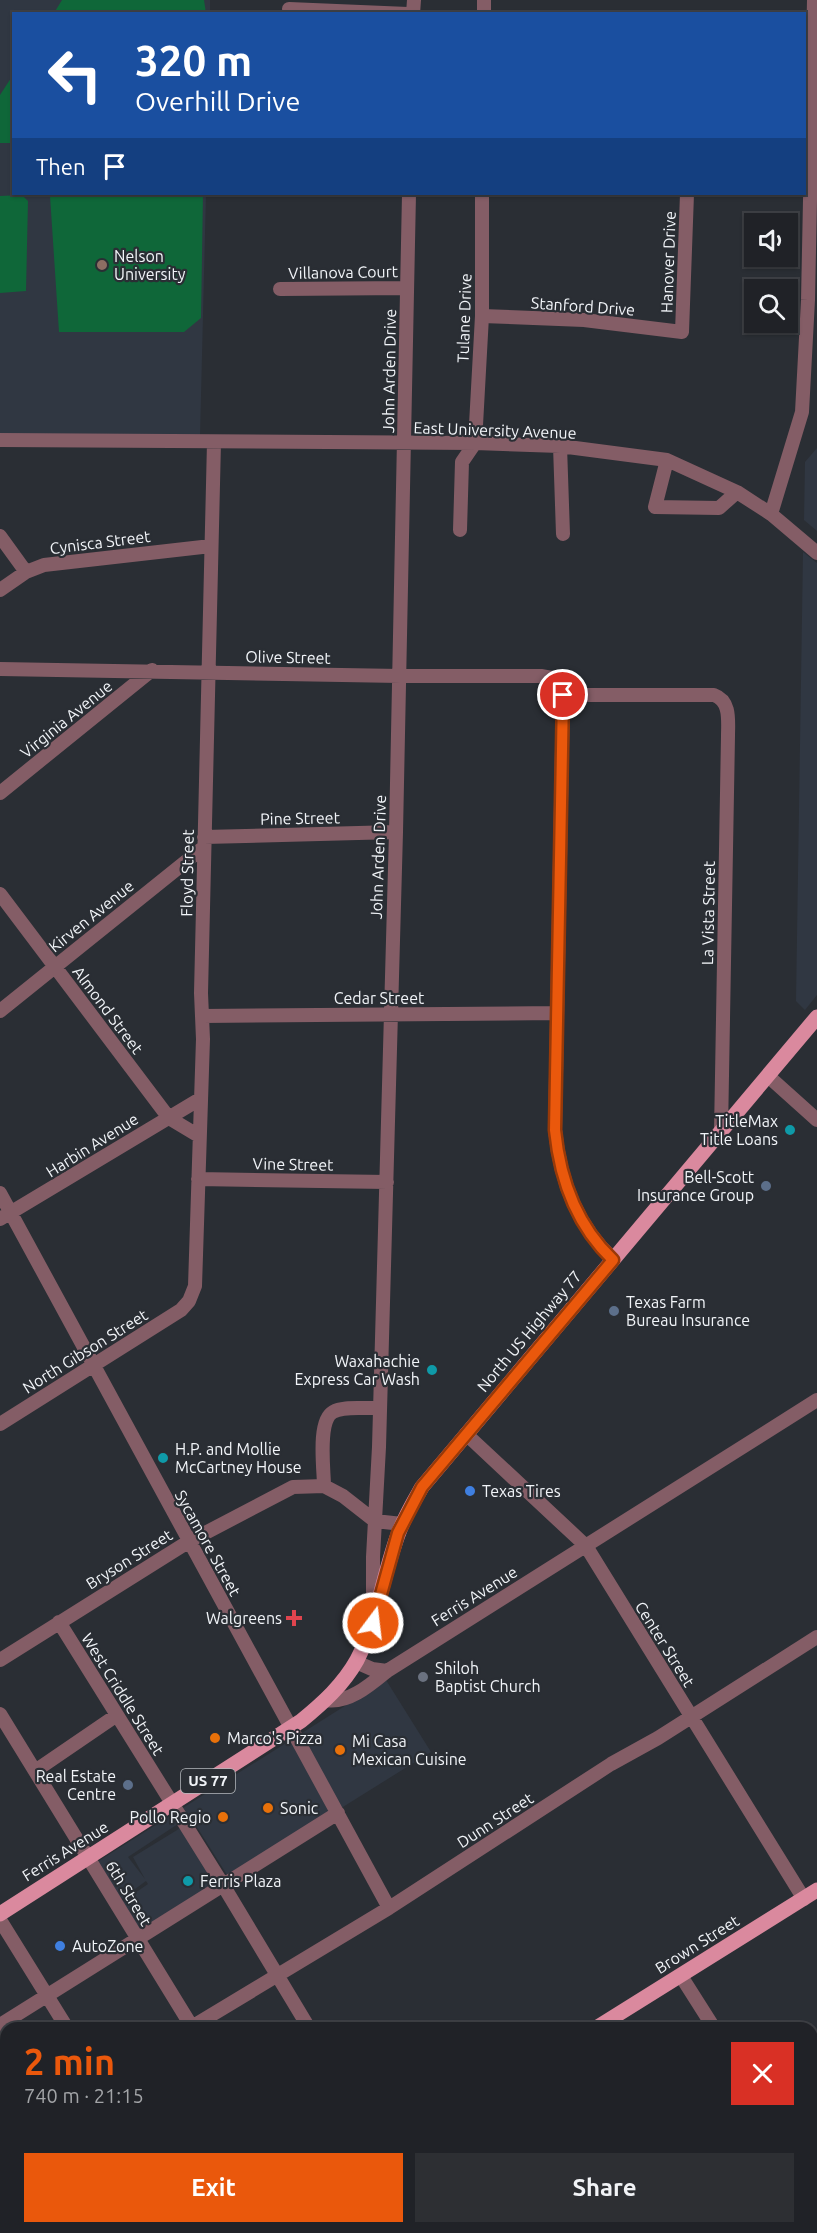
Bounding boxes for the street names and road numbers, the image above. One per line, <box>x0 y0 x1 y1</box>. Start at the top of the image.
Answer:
street label: Hanover Drive <box>657 211 679 313</box>
street label: Villanova Court <box>288 262 399 282</box>
street label: Tulane Drive <box>453 273 475 363</box>
street label: Stanford Drive <box>530 293 636 319</box>
street label: John Arden Drive <box>379 309 399 433</box>
street label: East University Avenue <box>413 418 577 442</box>
street label: Cynisca Street <box>49 527 152 557</box>
street label: Olive Street <box>245 647 332 667</box>
street label: Virginia Avenue <box>17 677 115 761</box>
street label: John Arden Drive <box>367 795 389 919</box>
street label: Pine Street <box>260 808 341 828</box>
street label: Floyd Street <box>177 828 197 917</box>
street label: La Vista Street <box>698 860 718 965</box>
street label: Kirven Avenue <box>45 876 137 956</box>
street label: Almond Street <box>69 963 147 1058</box>
street label: Cedar Street <box>334 989 425 1007</box>
street label: Harbin Avenue <box>43 1109 141 1181</box>
street label: Vine Street <box>252 1154 334 1174</box>
street label: North US Highway 77 <box>473 1267 585 1395</box>
street label: North Gibson Street <box>19 1305 151 1397</box>
street label: Sycamore Street <box>172 1487 245 1600</box>
street label: Bryson Street <box>83 1525 176 1593</box>
street label: Ferris Avenue <box>428 1562 520 1630</box>
street label: Center Street <box>632 1598 699 1691</box>
street label: West Criddle Street <box>78 1630 168 1759</box>
road number: US 77 <box>181 1769 235 1793</box>
street label: Dunn Street <box>454 1788 537 1851</box>
street label: Ferris Avenue <box>19 1817 111 1885</box>
street label: 6th Street <box>103 1857 156 1929</box>
street label: Brown Street <box>652 1911 743 1977</box>

